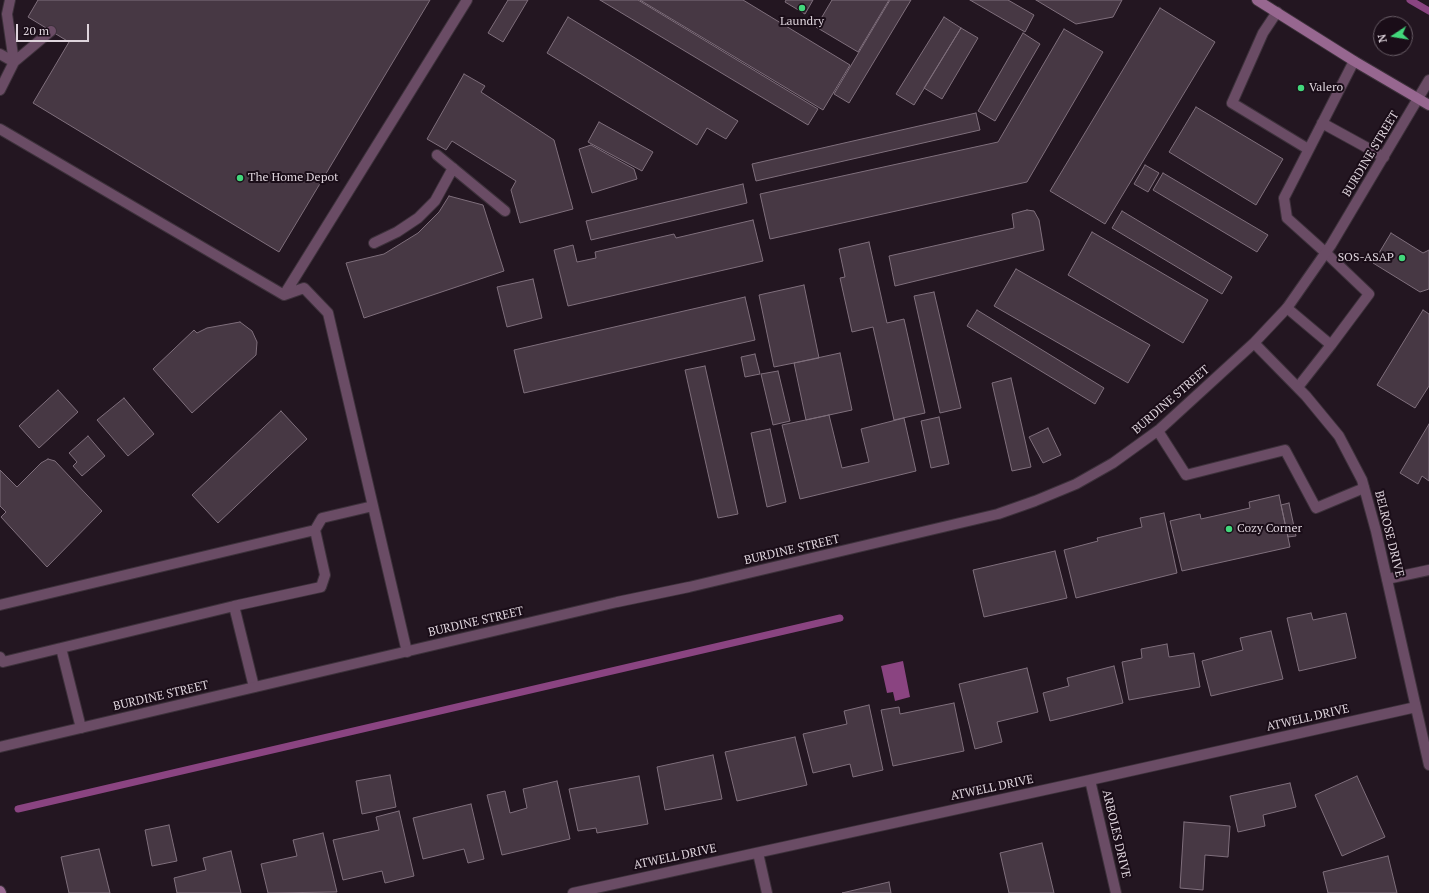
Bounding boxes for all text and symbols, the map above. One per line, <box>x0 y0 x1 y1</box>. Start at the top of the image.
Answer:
marker: Laundry <box>797 3 807 13</box>
place label: Laundry <box>780 15 824 29</box>
scale bar <box>18 16 91 42</box>
north arrow <box>1373 16 1413 56</box>
text: 20 m <box>23 23 49 38</box>
text: N <box>1375 33 1390 44</box>
place label: Valero <box>1309 81 1343 95</box>
marker: Valero <box>1296 83 1306 93</box>
street label: BURDINE STREET <box>1340 109 1402 199</box>
place label: The Home Depot <box>248 171 338 185</box>
marker: The Home Depot <box>235 173 245 183</box>
place label: SOS-ASAP <box>1338 251 1394 265</box>
marker: SOS-ASAP <box>1397 253 1407 263</box>
street label: BURDINE STREET <box>1130 363 1212 437</box>
street label: BELROSE DRIVE <box>1371 489 1407 579</box>
place label: Cozy Corner <box>1237 522 1302 536</box>
marker: Cozy Corner <box>1224 524 1234 534</box>
street label: BURDINE STREET <box>743 532 841 568</box>
street label: BURDINE STREET <box>427 604 525 640</box>
street label: BURDINE STREET <box>112 678 210 714</box>
street label: ATWELL DRIVE <box>1265 701 1351 735</box>
street label: ATWELL DRIVE <box>949 772 1035 804</box>
street label: ARBOLES DRIVE <box>1099 788 1133 880</box>
street label: ATWELL DRIVE <box>632 841 718 873</box>

